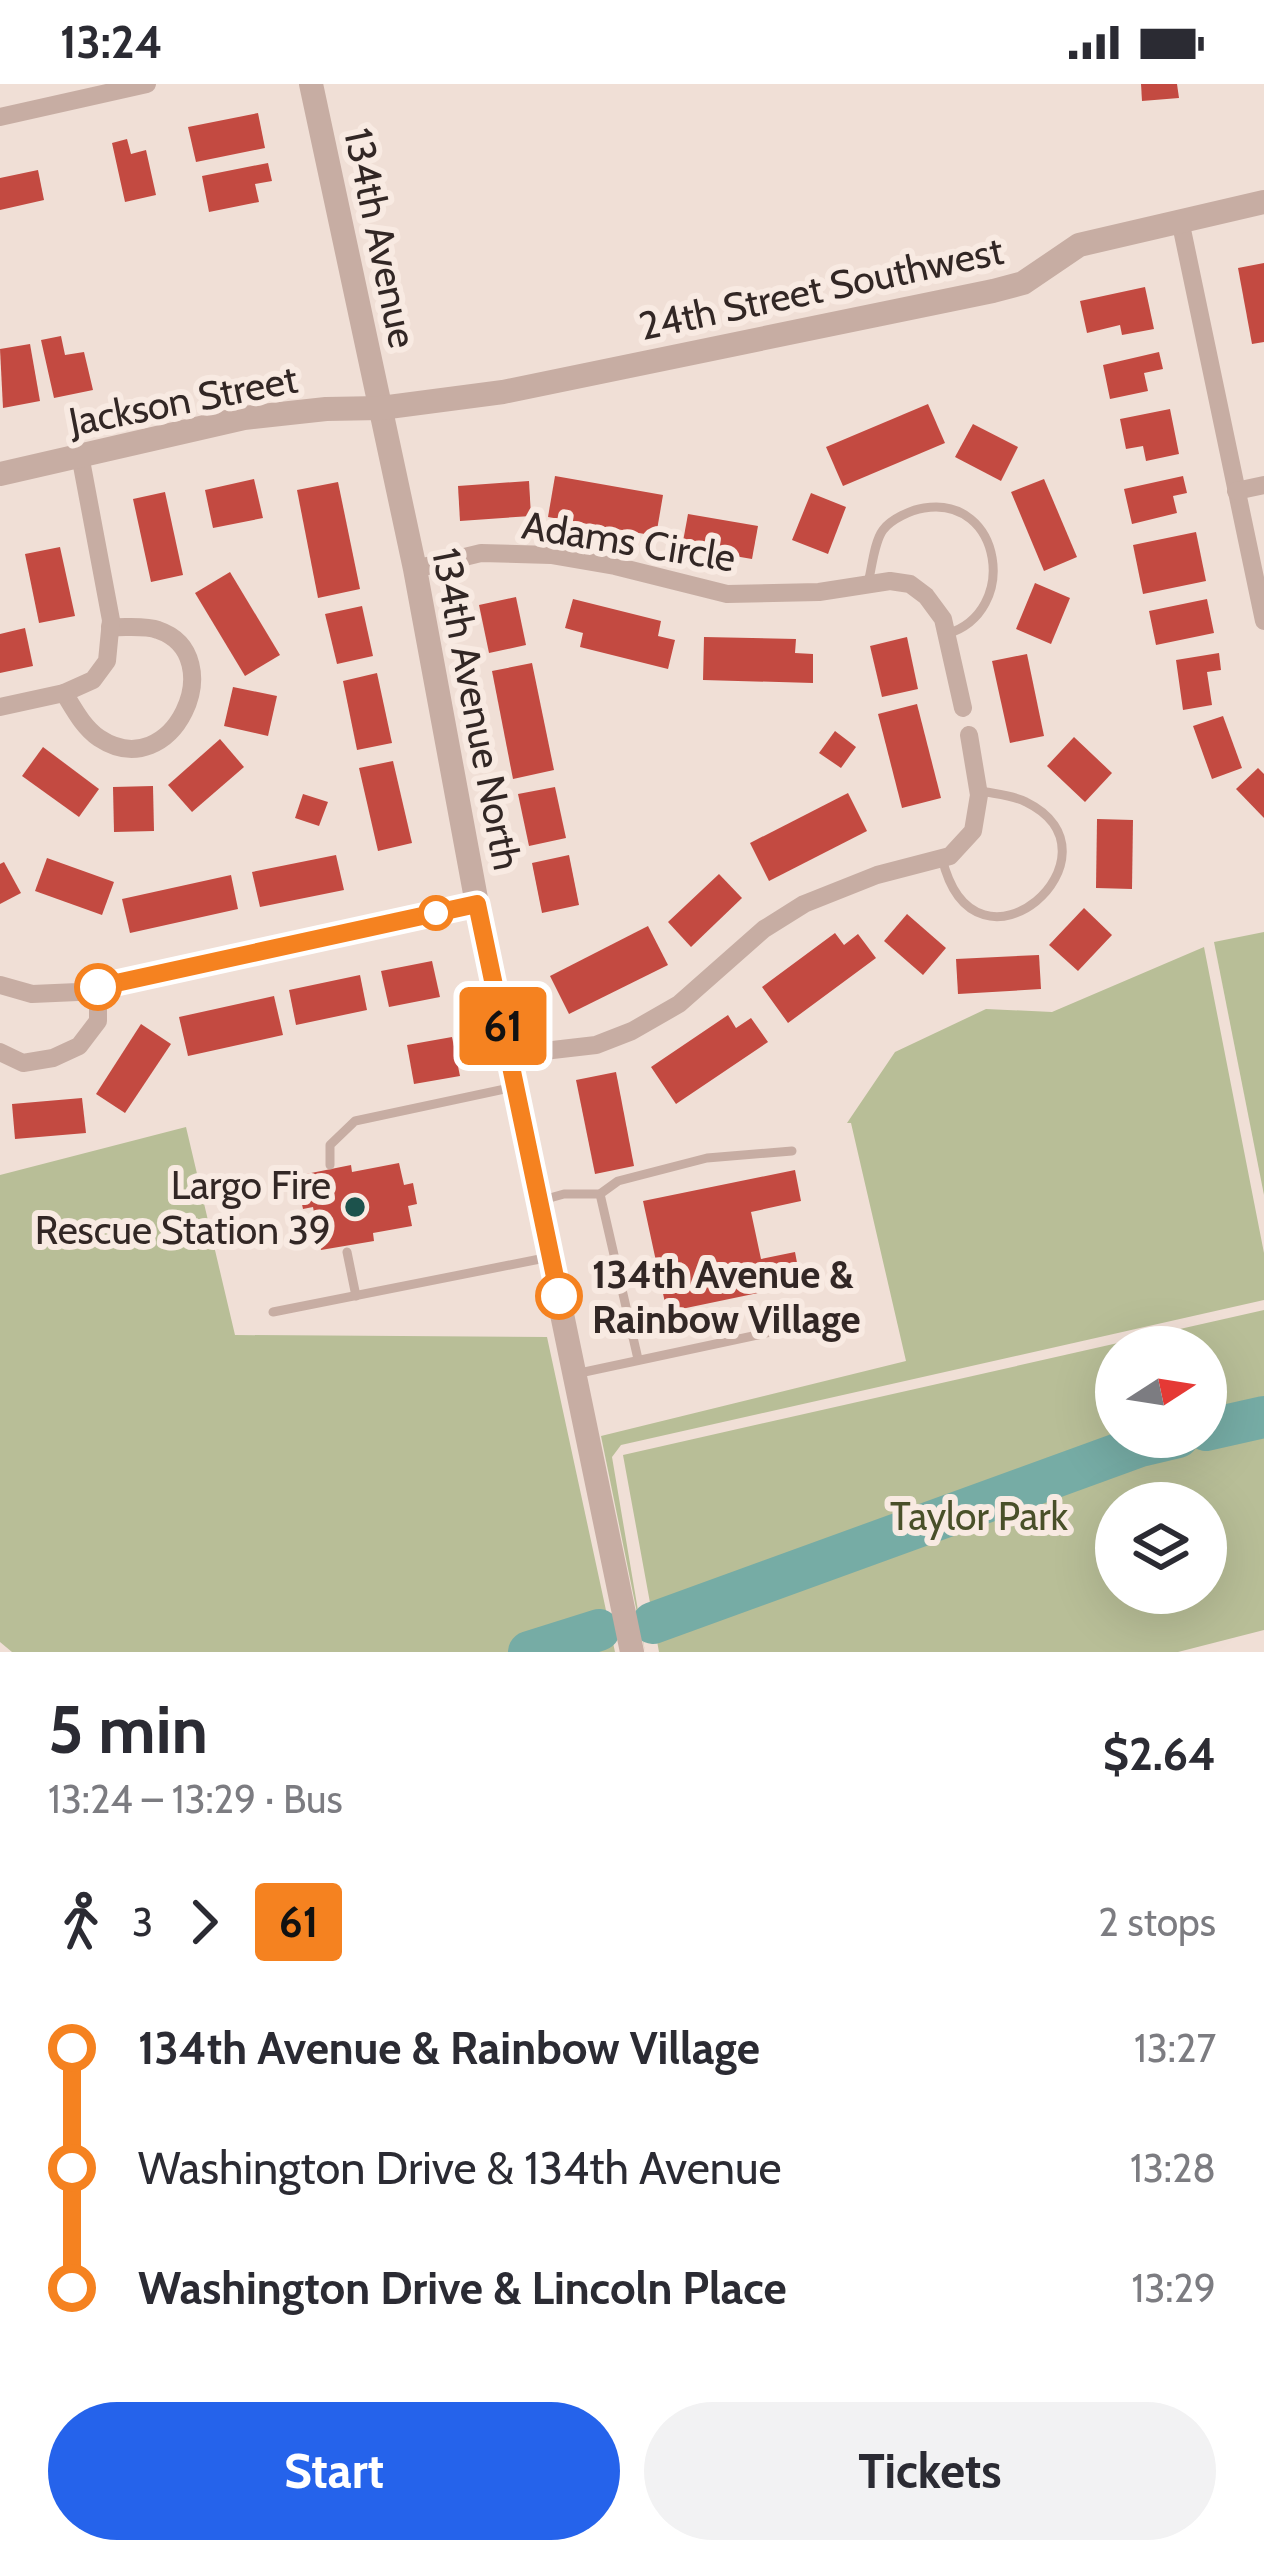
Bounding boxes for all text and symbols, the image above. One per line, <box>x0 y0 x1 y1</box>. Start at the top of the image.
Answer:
text: 13:24 <box>60 15 163 69</box>
street label: 134th Avenue <box>334 124 428 352</box>
street label: 24th Street Southwest <box>635 226 1007 350</box>
street label: Jackson Street <box>64 354 301 446</box>
street label: Adams Circle <box>519 500 739 582</box>
street label: 134th Avenue North <box>422 544 532 874</box>
unlabelled marker <box>420 897 452 929</box>
unlabelled marker <box>76 965 120 1009</box>
line badge: 61 <box>449 987 557 1065</box>
text: 61 <box>483 1000 523 1052</box>
place label: Largo Fire Rescue Station 39 <box>35 1161 331 1254</box>
marker: Largo Fire Rescue Station 39 <box>342 1194 368 1220</box>
place label: 134th Avenue & Rainbow Village <box>592 1250 861 1343</box>
marker: 134th Avenue & Rainbow Village <box>537 1274 581 1318</box>
north arrow <box>1095 1326 1227 1458</box>
map controls <box>1095 1326 1227 1614</box>
button: layers <box>1095 1482 1227 1614</box>
park label: Taylor Park <box>890 1492 1068 1540</box>
text: 5 min <box>48 1689 208 1770</box>
text: $2.64 <box>1103 1727 1216 1781</box>
text: 13:24 – 13:29 · Bus <box>48 1775 343 1823</box>
icon: walk <box>48 1889 114 1955</box>
icon: forward <box>171 1889 237 1955</box>
text: 61 <box>279 1896 318 1948</box>
text: 3 <box>132 1898 153 1946</box>
text: 2 stops <box>1098 1898 1216 1946</box>
text: 134th Avenue & Rainbow Village <box>138 2021 760 2075</box>
text: 13:27 <box>1134 2024 1216 2072</box>
text: Washington Drive & 134th Avenue <box>138 2141 782 2195</box>
text: 13:28 <box>1130 2144 1216 2192</box>
text: Washington Drive & Lincoln Place <box>138 2261 787 2315</box>
text: 13:29 <box>1131 2264 1216 2312</box>
button: Start <box>48 2402 620 2540</box>
button: Tickets <box>644 2402 1216 2540</box>

